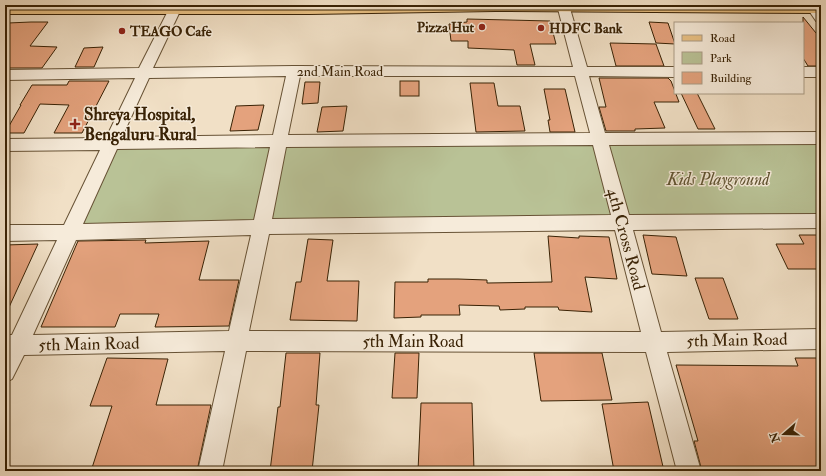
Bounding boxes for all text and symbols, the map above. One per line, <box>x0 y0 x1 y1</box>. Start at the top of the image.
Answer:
place label: Pizza Hut <box>417 19 474 36</box>
place label: HDFC Bank <box>549 20 623 37</box>
marker: Pizza Hut <box>477 22 487 32</box>
legend <box>674 22 804 94</box>
place label: TEAGO Cafe <box>129 23 212 40</box>
marker: HDFC Bank <box>536 23 546 33</box>
marker: TEAGO Cafe <box>117 26 127 36</box>
text: Road <box>710 31 735 46</box>
text: Park <box>710 51 732 66</box>
street label: 2nd Main Road <box>297 63 383 80</box>
text: Building <box>710 71 753 86</box>
place label: Shreya Hospital, Bengaluru Rural <box>84 104 197 146</box>
marker: Shreya Hospital, Bengaluru Rural <box>69 118 81 130</box>
park label: Kids Playground <box>666 169 770 190</box>
street label: 4th Cross Road <box>602 186 650 293</box>
street label: 5th Main Road <box>686 329 788 351</box>
street label: 5th Main Road <box>362 331 464 352</box>
street label: 5th Main Road <box>38 333 140 355</box>
north arrow <box>764 414 804 454</box>
text: N <box>767 429 783 445</box>

